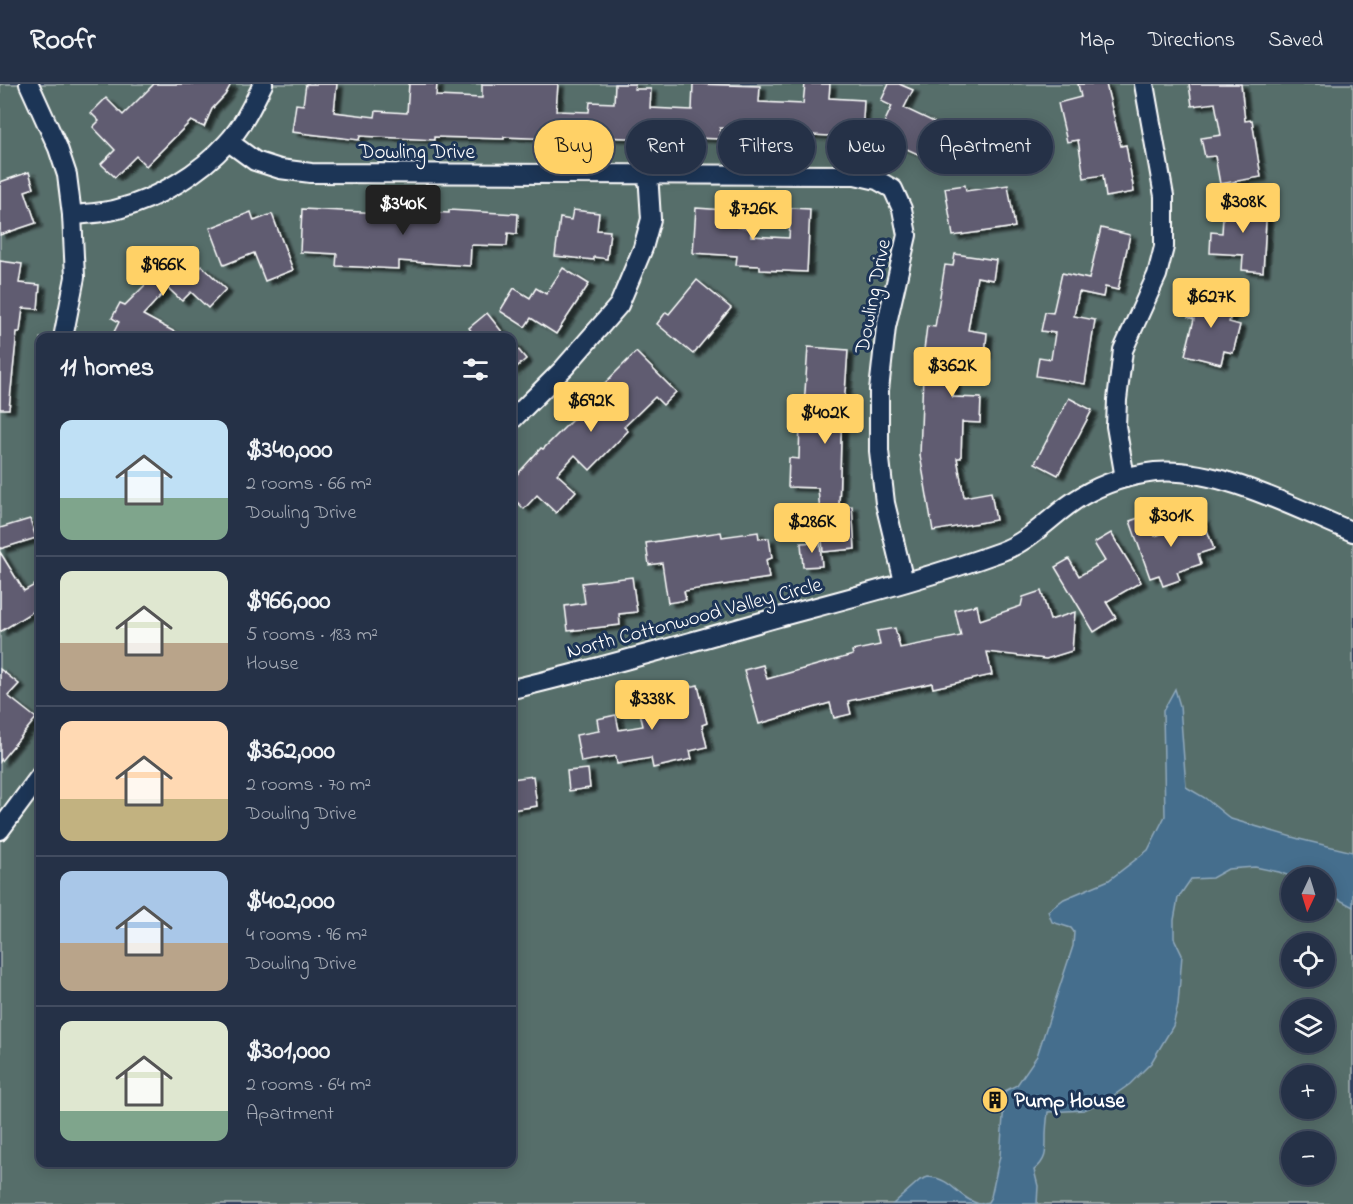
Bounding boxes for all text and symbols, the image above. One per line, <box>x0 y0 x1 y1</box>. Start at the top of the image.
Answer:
text: Roofr <box>30 21 95 62</box>
text: Map <box>1079 26 1115 56</box>
text: Directions <box>1148 26 1235 56</box>
text: Saved <box>1268 26 1323 56</box>
chip: Buy <box>534 120 614 174</box>
chip: Rent <box>626 120 706 174</box>
chip: Filters <box>718 120 815 174</box>
chip: New <box>827 120 906 174</box>
chip: Apartment <box>918 120 1053 174</box>
street label: Dowling Drive <box>358 138 476 170</box>
pin: $308K <box>1201 183 1285 234</box>
pin: $340K <box>361 185 445 236</box>
text: $308K <box>1220 188 1266 217</box>
text: $340K <box>380 190 426 219</box>
pin: $726K <box>711 190 795 241</box>
text: $726K <box>729 195 777 224</box>
street label: Dowling Drive <box>848 236 902 357</box>
pin: $966K <box>121 246 205 297</box>
text: $966K <box>140 251 186 280</box>
pin: $627K <box>1169 278 1253 329</box>
text: $627K <box>1187 283 1235 312</box>
pin: $362K <box>910 347 994 398</box>
text: 11 homes <box>60 350 154 388</box>
text: $362K <box>928 352 976 381</box>
icon: filters <box>459 353 492 386</box>
pin: $692K <box>549 382 633 433</box>
text: $692K <box>568 387 614 416</box>
pin: $402K <box>783 394 867 445</box>
text: $402K <box>801 399 849 428</box>
text: $340,000 <box>246 432 333 470</box>
icon: home <box>108 444 180 516</box>
text: 2 rooms · 66 m² <box>246 470 372 499</box>
pin: $301K <box>1129 497 1213 548</box>
text: Dowling Drive <box>246 499 356 528</box>
text: $301K <box>1148 502 1194 531</box>
pin: $286K <box>770 503 854 554</box>
text: $286K <box>788 508 836 537</box>
street label: North Cottonwood Valley Circle <box>564 570 826 669</box>
text: $966,000 <box>246 583 331 621</box>
icon: home <box>108 595 180 667</box>
text: 5 rooms · 183 m² <box>246 621 378 650</box>
text: House <box>246 650 299 679</box>
pin: $338K <box>610 680 694 731</box>
text: $338K <box>629 685 675 714</box>
text: $362,000 <box>246 733 335 771</box>
icon: home <box>108 745 180 817</box>
text: 2 rooms · 70 m² <box>246 771 371 800</box>
text: Dowling Drive <box>246 800 356 829</box>
north arrow <box>1281 867 1335 921</box>
map controls <box>1281 867 1335 1185</box>
text: $402,000 <box>246 883 335 921</box>
icon: home <box>108 895 180 967</box>
text: 4 rooms · 96 m² <box>246 921 367 950</box>
button: locate <box>1281 933 1335 987</box>
text: Dowling Drive <box>246 950 356 979</box>
button: layers <box>1281 999 1335 1053</box>
text: $301,000 <box>246 1033 330 1071</box>
icon: home <box>108 1045 180 1117</box>
button: + <box>1281 1065 1335 1119</box>
text: 2 rooms · 64 m² <box>246 1071 371 1100</box>
building icon: Pump House <box>980 1085 1010 1115</box>
place label: Pump House <box>1014 1087 1126 1117</box>
text: Apartment <box>246 1100 334 1129</box>
button: − <box>1281 1131 1335 1185</box>

